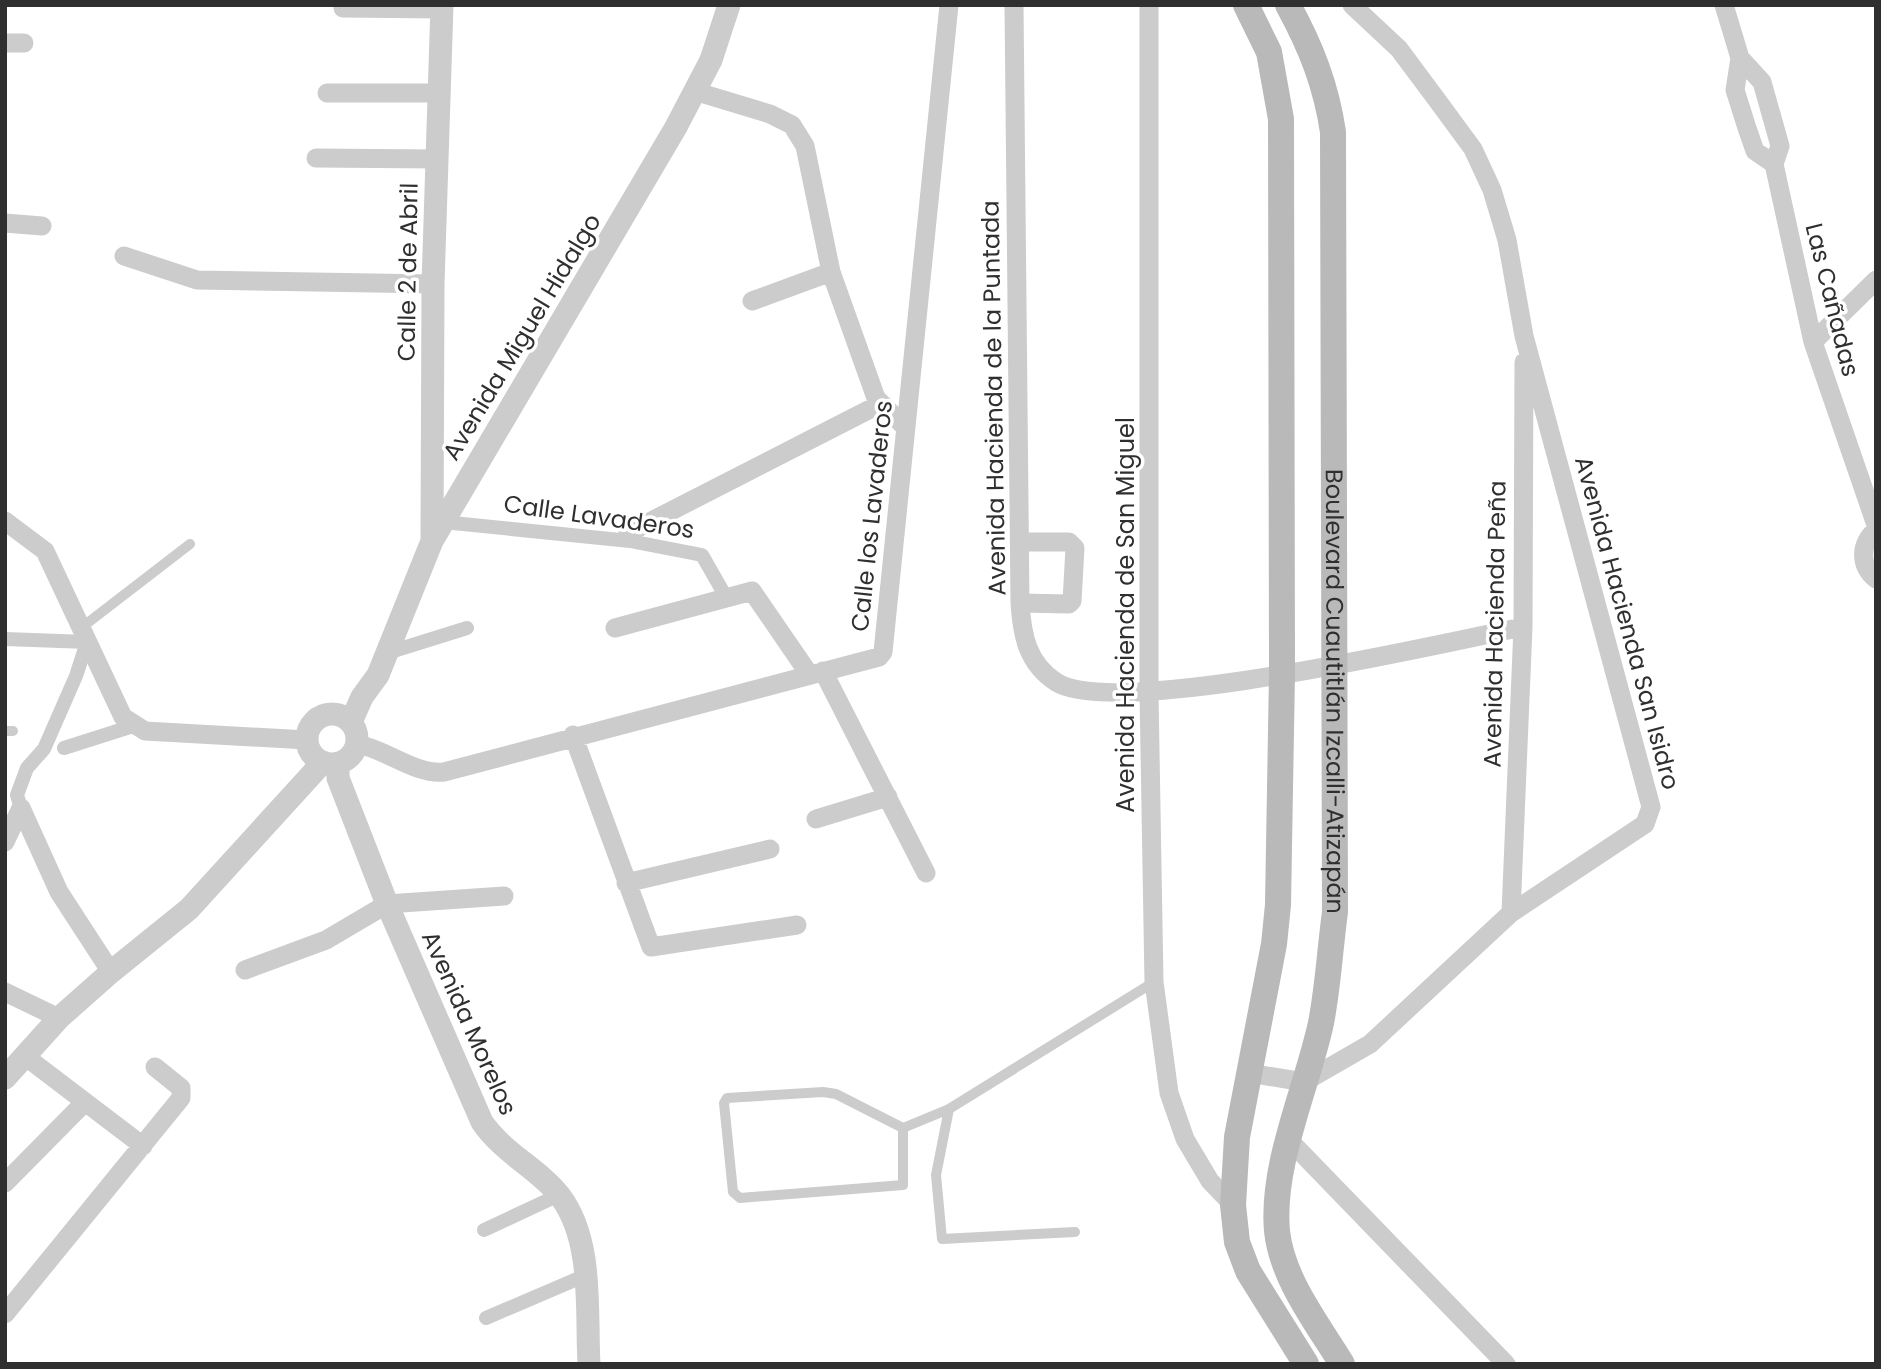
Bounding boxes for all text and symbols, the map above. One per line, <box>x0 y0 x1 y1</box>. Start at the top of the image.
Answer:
street label: Calle 2 de Abril <box>389 182 426 362</box>
street label: Avenida Hacienda de la Puntada <box>974 200 1013 596</box>
street label: Avenida Miguel Hidalgo <box>435 207 608 466</box>
street label: Las Cañadas <box>1798 220 1867 380</box>
street label: Calle los Lavaderos <box>843 399 900 633</box>
street label: Avenida Hacienda de San Miguel <box>1109 417 1142 813</box>
street label: Avenida Hacienda San Isidro <box>1567 452 1688 793</box>
street label: Boulevard Cuautitlán Izcalli-Atizapán <box>1318 469 1352 914</box>
street label: Avenida Hacienda Peña <box>1475 480 1514 768</box>
street label: Calle Lavaderos <box>502 487 696 546</box>
street label: Avenida Morelos <box>414 926 525 1120</box>

